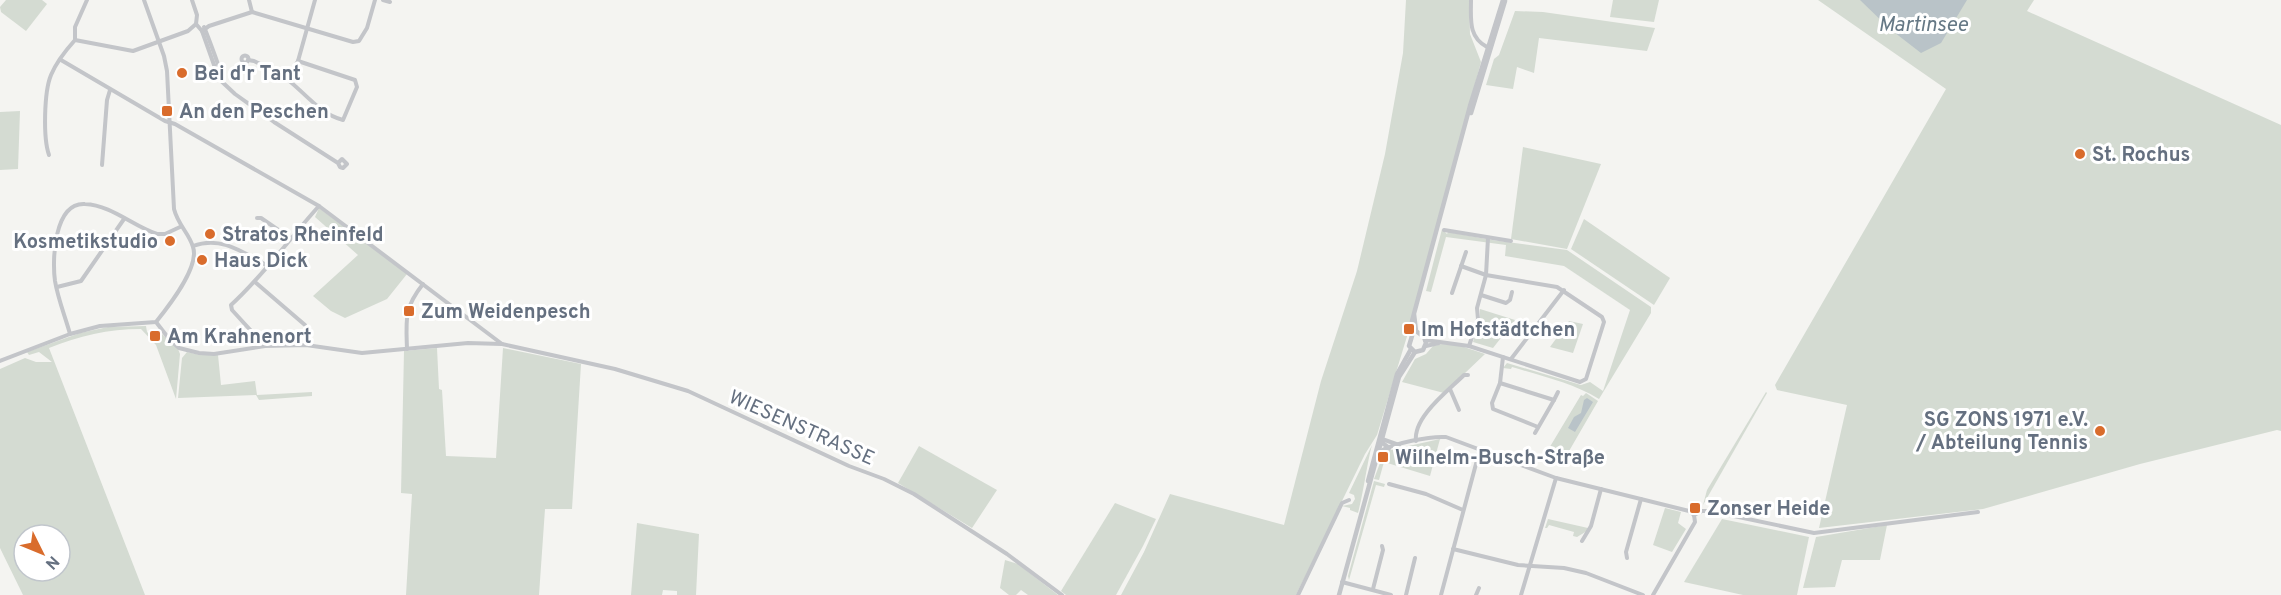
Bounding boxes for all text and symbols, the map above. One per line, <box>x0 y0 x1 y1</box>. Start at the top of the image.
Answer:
water label: Martinsee <box>1878 12 1969 39</box>
place label: Bei d'r Tant <box>194 62 301 88</box>
marker: Bei d'r Tant <box>175 66 189 80</box>
place label: An den Peschen <box>179 100 329 126</box>
marker: An den Peschen <box>160 104 174 118</box>
place label: St. Rochus <box>2092 143 2190 169</box>
marker: St. Rochus <box>2073 147 2087 161</box>
place label: Stratos Rheinfeld <box>222 223 384 249</box>
marker: Stratos Rheinfeld <box>203 227 217 241</box>
place label: Kosmetikstudio <box>13 230 158 256</box>
marker: Kosmetikstudio <box>163 234 177 248</box>
place label: Haus Dick <box>214 249 308 275</box>
marker: Haus Dick <box>195 253 209 267</box>
place label: Zum Weidenpesch <box>421 300 591 326</box>
marker: Zum Weidenpesch <box>402 304 416 318</box>
place label: Im Hofstädtchen <box>1421 318 1575 344</box>
marker: Im Hofstädtchen <box>1402 322 1416 336</box>
place label: Am Krahnenort <box>167 325 312 351</box>
marker: Am Krahnenort <box>148 329 162 343</box>
street label: WIESENSTRASSE <box>724 385 878 473</box>
place label: SG ZONS 1971 e.V. / Abteilung Tennis <box>1915 408 2088 457</box>
marker: SG ZONS 1971 e.V. / Abteilung Tennis <box>2093 424 2107 438</box>
place label: Wilhelm-Busch-Straße <box>1395 446 1605 472</box>
marker: Wilhelm-Busch-Straße <box>1376 450 1390 464</box>
place label: Zonser Heide <box>1707 497 1831 523</box>
marker: Zonser Heide <box>1688 501 1702 515</box>
north arrow <box>12 523 72 583</box>
text: N <box>40 551 63 573</box>

